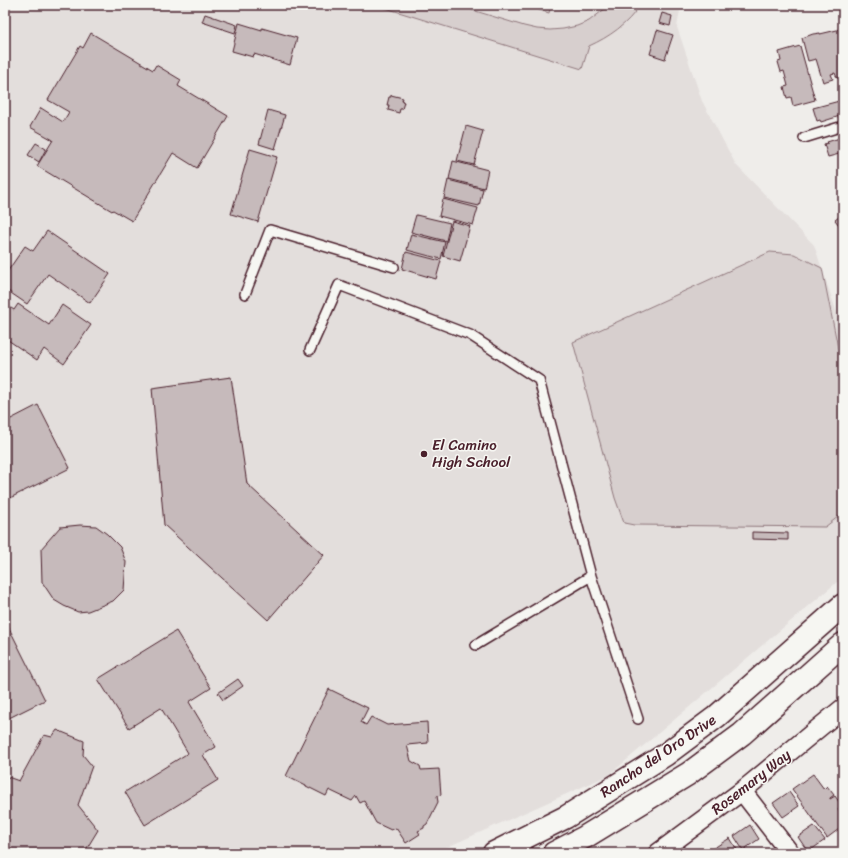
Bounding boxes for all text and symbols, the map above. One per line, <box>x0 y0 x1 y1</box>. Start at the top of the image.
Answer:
place label: El Camino High School <box>432 432 511 475</box>
marker: El Camino High School <box>419 449 429 459</box>
street label: Rancho del Oro Drive <box>594 707 722 805</box>
street label: Rosemary Way <box>706 742 797 822</box>

